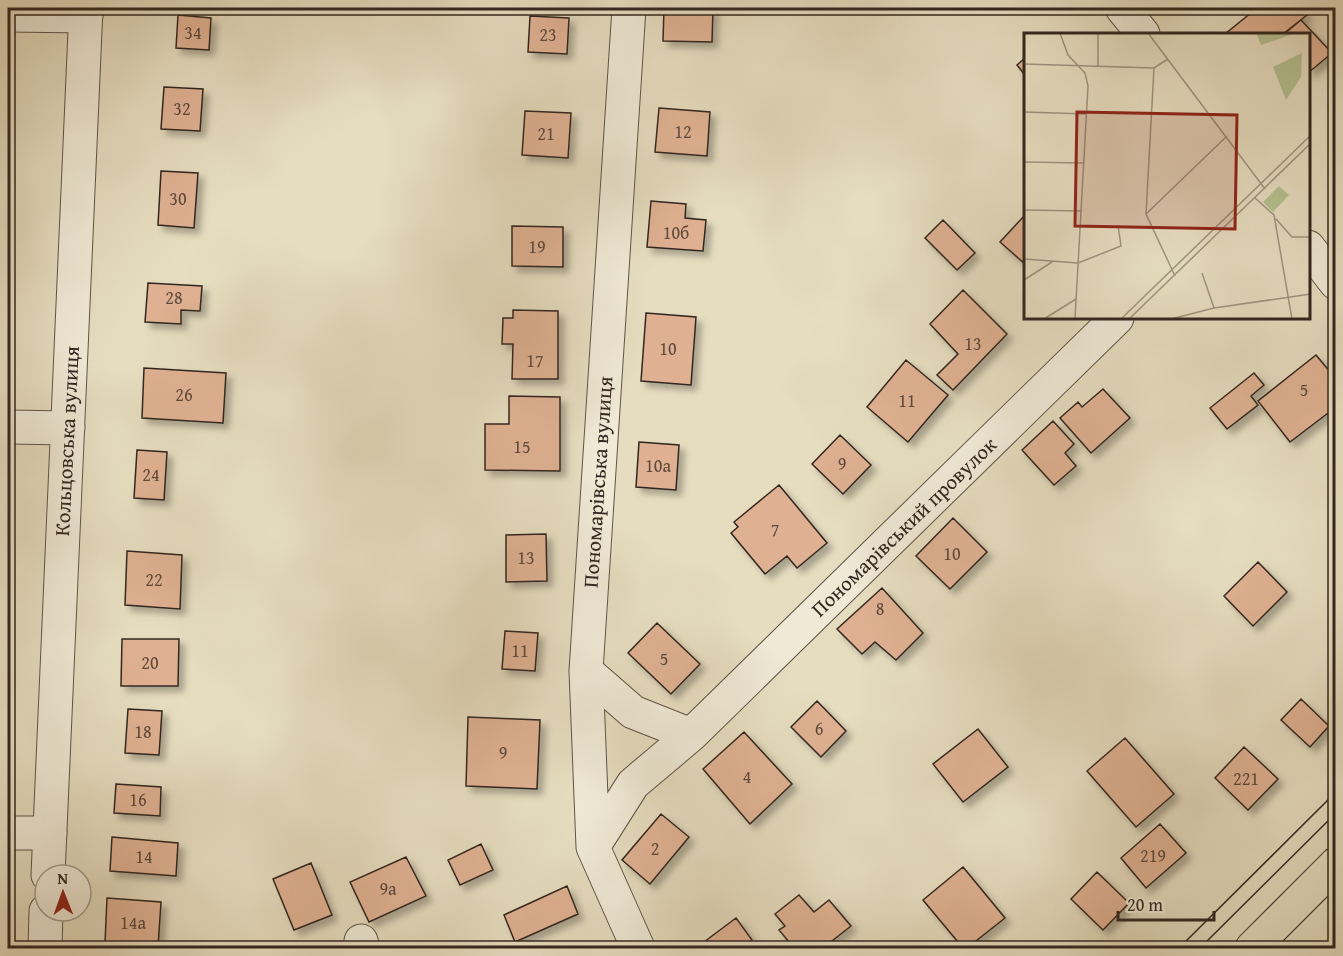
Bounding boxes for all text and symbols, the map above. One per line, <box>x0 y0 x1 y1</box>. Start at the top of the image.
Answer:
house number: 34 <box>184 19 202 46</box>
house number: 23 <box>539 21 557 48</box>
inset map <box>1024 33 1310 320</box>
house number: 32 <box>173 95 191 122</box>
house number: 12 <box>674 118 692 145</box>
house number: 21 <box>537 120 555 147</box>
house number: 30 <box>169 185 187 212</box>
house number: 10б <box>663 219 689 246</box>
house number: 19 <box>528 233 546 260</box>
house number: 28 <box>165 284 183 311</box>
house number: 13 <box>964 330 982 357</box>
house number: 10 <box>659 335 677 362</box>
street label: Кольцовська вулиця <box>46 345 87 537</box>
house number: 17 <box>526 347 544 374</box>
street label: Пономарівська вулиця <box>575 375 620 589</box>
house number: 5 <box>1300 376 1308 403</box>
house number: 26 <box>175 381 193 408</box>
house number: 11 <box>898 387 916 414</box>
street label: Пономарівський провулок <box>804 430 1003 624</box>
house number: 15 <box>513 433 531 460</box>
house number: 9 <box>838 450 846 477</box>
house number: 10а <box>645 452 671 479</box>
house number: 24 <box>142 461 160 488</box>
house number: 7 <box>771 516 779 543</box>
house number: 10 <box>943 540 961 567</box>
house number: 13 <box>517 544 535 571</box>
house number: 22 <box>145 566 163 593</box>
house number: 8 <box>876 595 884 622</box>
house number: 11 <box>511 637 529 664</box>
house number: 5 <box>660 645 668 672</box>
house number: 20 <box>141 649 159 676</box>
house number: 6 <box>815 715 823 742</box>
house number: 18 <box>134 718 152 745</box>
house number: 9 <box>499 739 507 766</box>
house number: 4 <box>743 763 751 790</box>
house number: 221 <box>1233 765 1259 792</box>
house number: 16 <box>129 786 147 813</box>
house number: 2 <box>651 835 659 862</box>
house number: 219 <box>1140 842 1166 869</box>
house number: 14 <box>135 843 153 870</box>
north arrow <box>33 863 93 923</box>
text: N <box>57 866 69 890</box>
house number: 9а <box>379 875 397 902</box>
scale bar <box>1118 884 1214 922</box>
text: 20 m <box>1127 891 1163 918</box>
house number: 14а <box>120 909 146 936</box>

